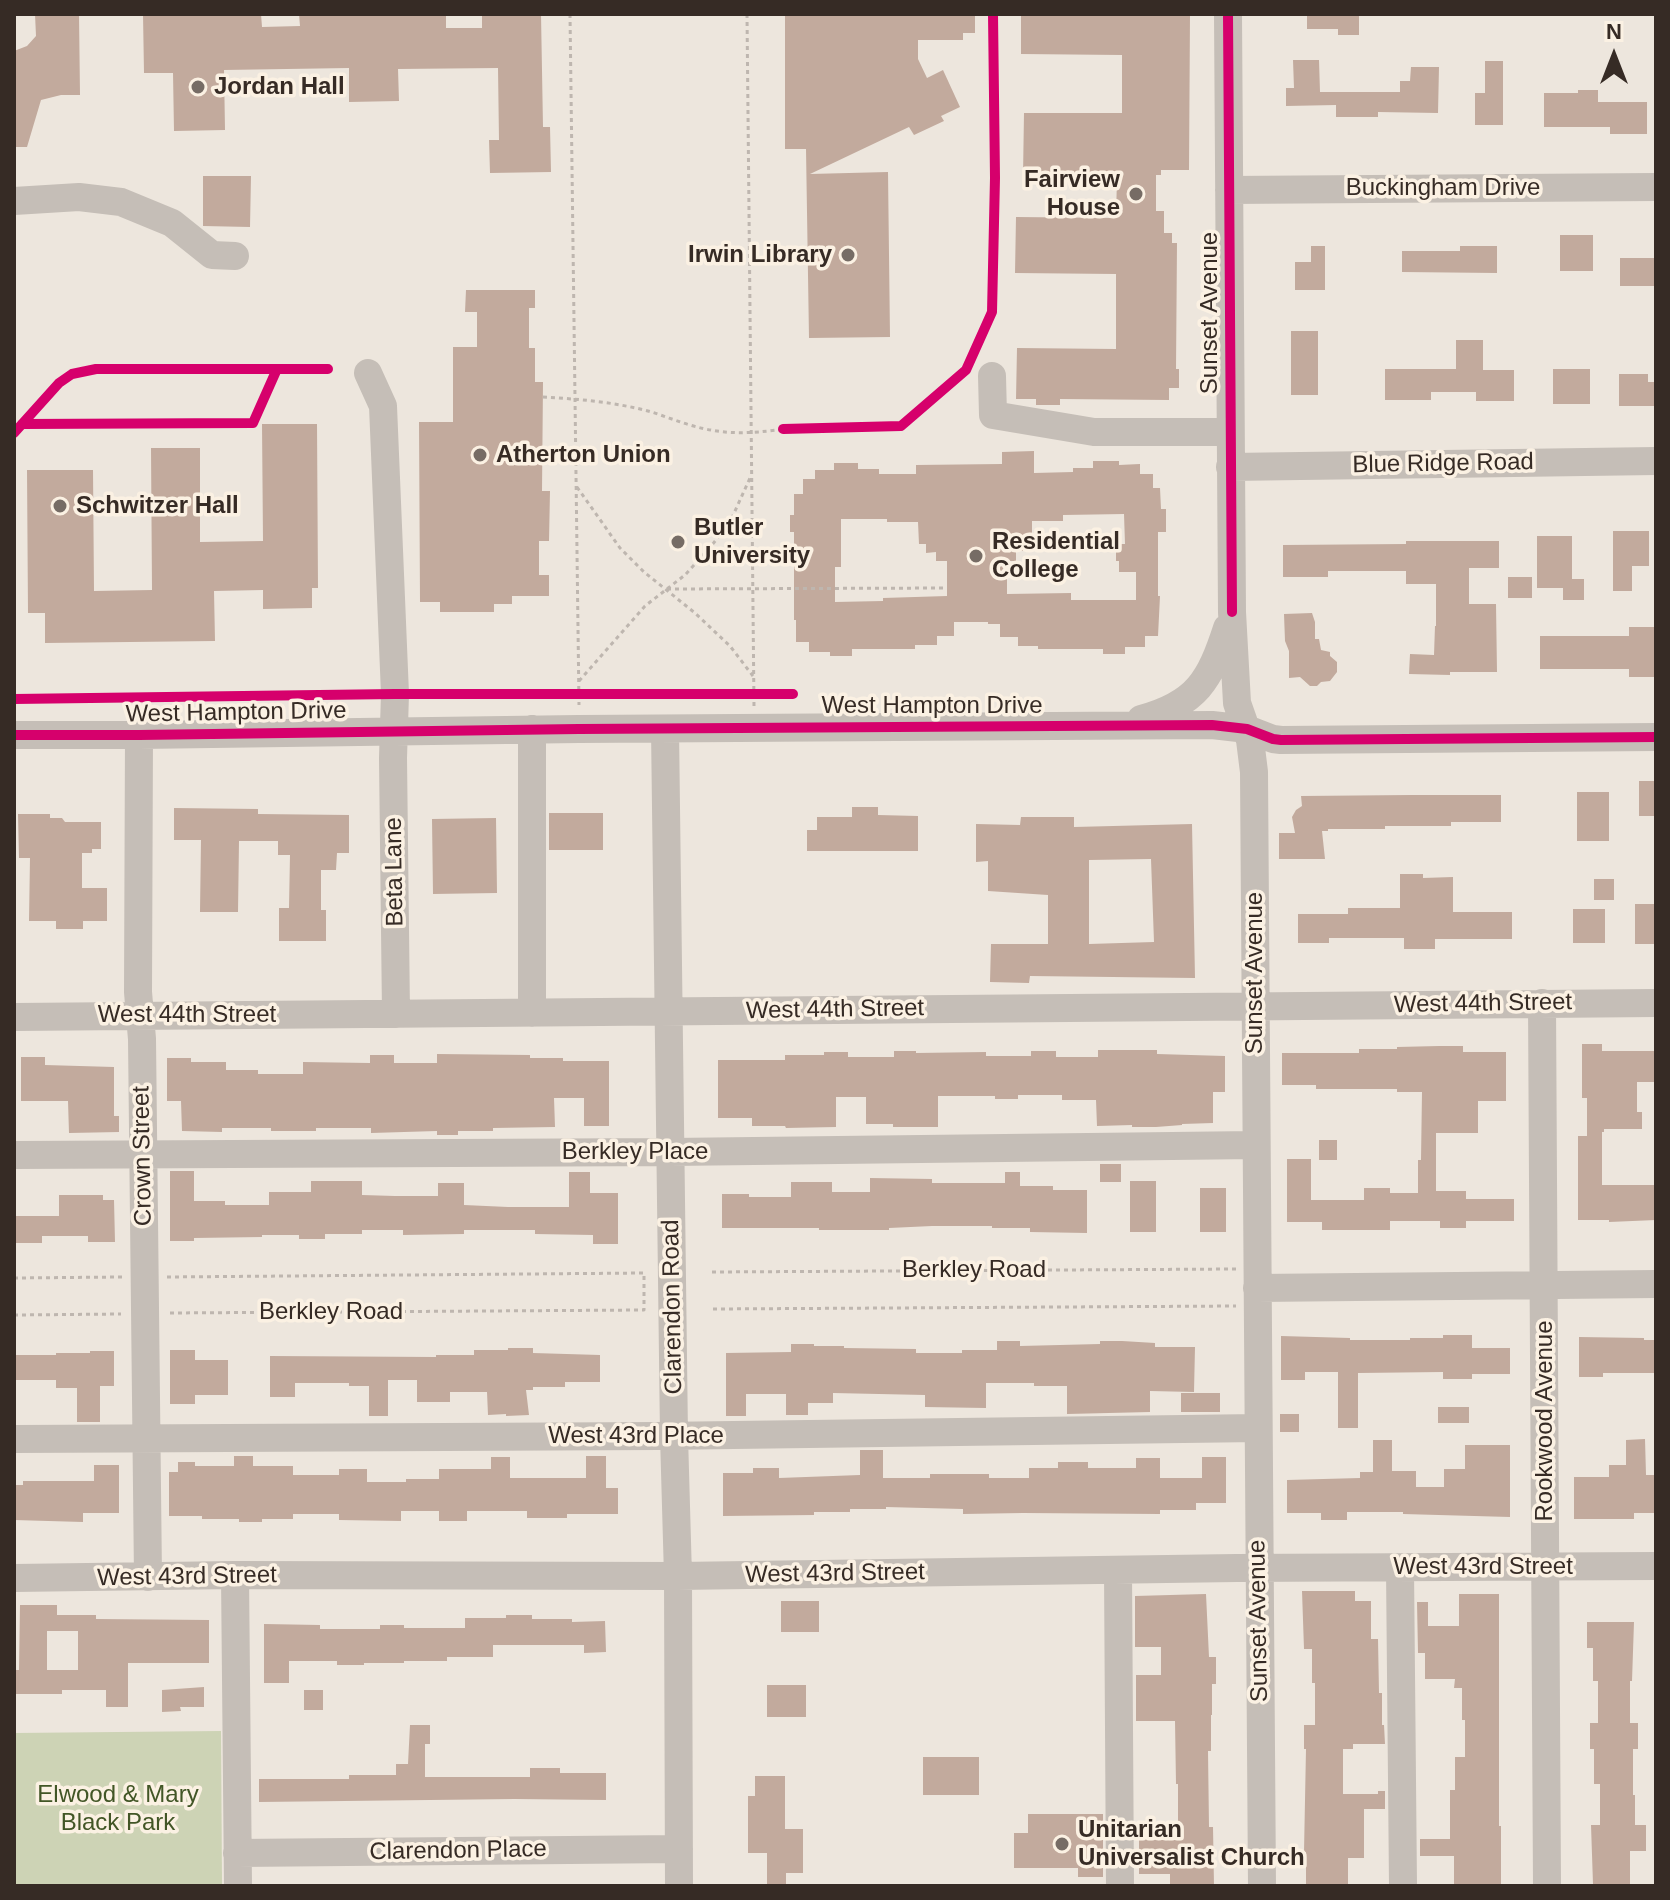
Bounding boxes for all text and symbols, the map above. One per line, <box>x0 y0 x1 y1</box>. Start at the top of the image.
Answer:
north arrow <box>1574 16 1654 96</box>
text: N <box>1606 19 1622 44</box>
place label: Jordan Hall <box>214 73 345 101</box>
marker: Jordan Hall <box>189 78 207 96</box>
place label: Fairview House <box>1024 166 1120 222</box>
street label: Buckingham Drive <box>1346 174 1540 202</box>
marker: Fairview House <box>1127 185 1145 203</box>
street label: Sunset Avenue <box>1196 232 1224 394</box>
place label: Irwin Library <box>688 241 832 269</box>
marker: Irwin Library <box>839 246 857 264</box>
place label: Atherton Union <box>496 441 671 469</box>
marker: Atherton Union <box>471 446 489 464</box>
street label: Blue Ridge Road <box>1352 448 1534 480</box>
place label: Schwitzer Hall <box>76 492 239 520</box>
marker: Schwitzer Hall <box>51 497 69 515</box>
place label: Butler University <box>694 514 810 570</box>
place label: Residential College <box>992 528 1120 584</box>
marker: Butler University <box>669 533 687 551</box>
marker: Residential College <box>967 547 985 565</box>
street label: West Hampton Drive <box>822 692 1042 720</box>
street label: West Hampton Drive <box>125 697 347 729</box>
street label: Beta Lane <box>380 817 410 927</box>
street label: Sunset Avenue <box>1241 892 1269 1054</box>
street label: West 44th Street <box>1394 988 1572 1020</box>
street label: West 44th Street <box>746 994 924 1026</box>
street label: West 44th Street <box>98 1001 276 1029</box>
street label: Crown Street <box>127 1086 159 1226</box>
street label: Berkley Place <box>562 1138 708 1166</box>
street label: Clarendon Road <box>657 1219 689 1395</box>
street label: Berkley Road <box>902 1256 1046 1284</box>
street label: Berkley Road <box>259 1298 403 1326</box>
street label: Rookwood Avenue <box>1531 1320 1559 1522</box>
street label: West 43rd Place <box>548 1422 724 1450</box>
street label: Sunset Avenue <box>1243 1540 1275 1702</box>
street label: West 43rd Street <box>1393 1553 1573 1581</box>
street label: West 43rd Street <box>745 1558 925 1590</box>
street label: West 43rd Street <box>97 1561 277 1593</box>
park label: Elwood & Mary Black Park <box>37 1781 199 1837</box>
place label: Unitarian Universalist Church <box>1078 1816 1305 1872</box>
street label: Clarendon Place <box>369 1835 547 1867</box>
marker: Unitarian Universalist Church <box>1053 1835 1071 1853</box>

